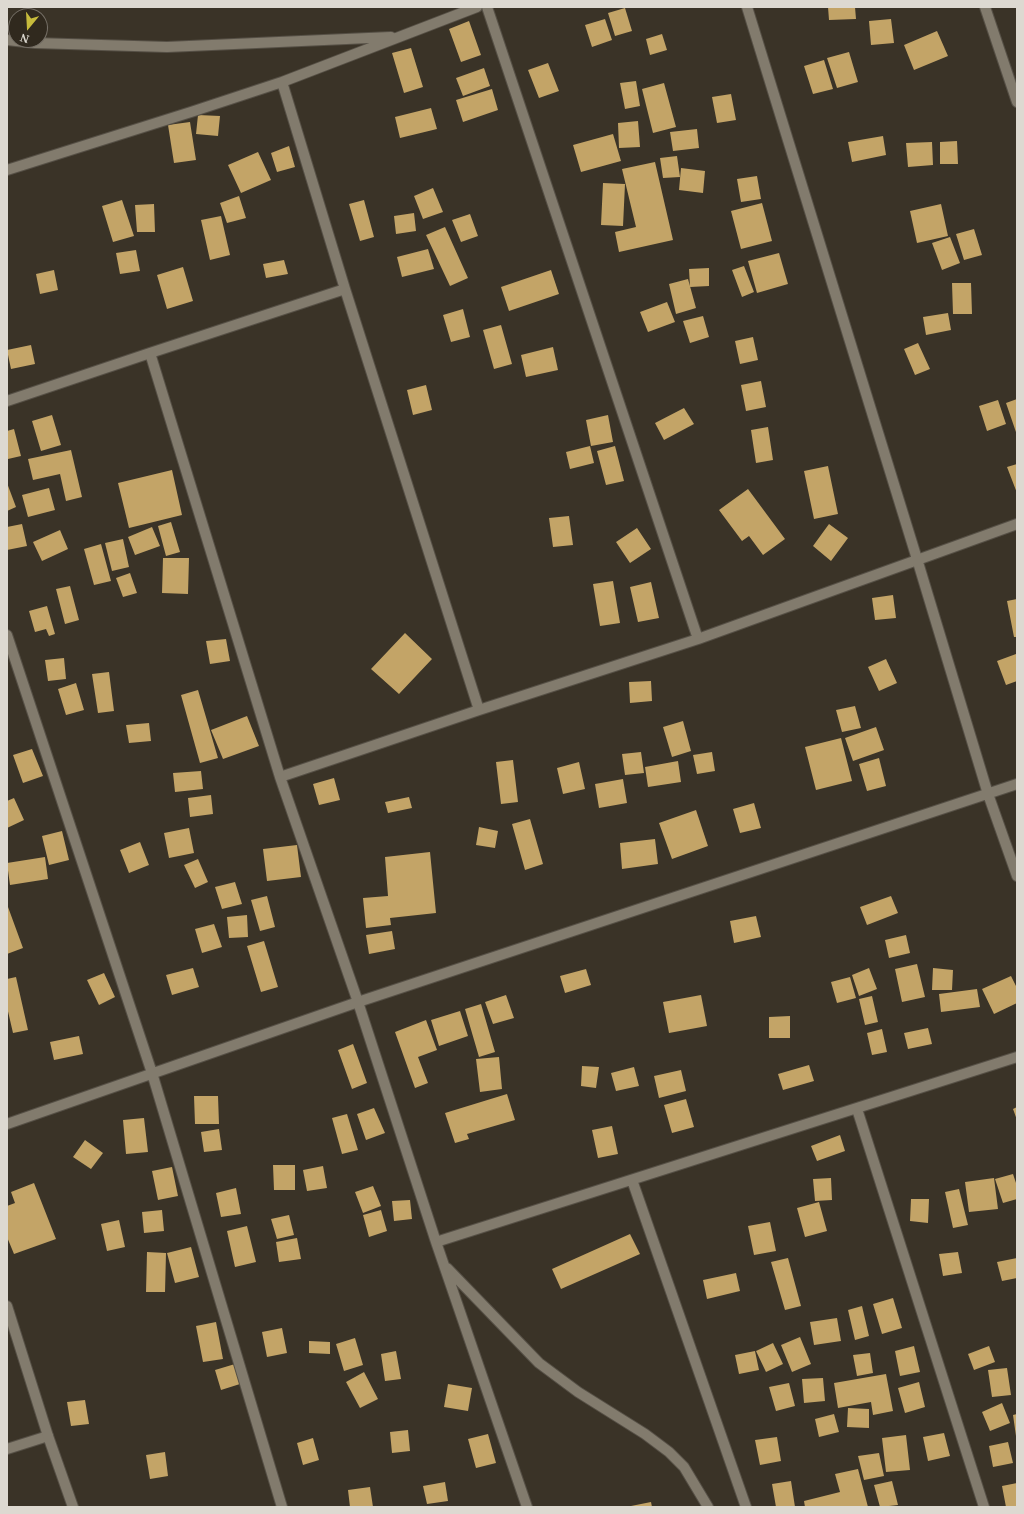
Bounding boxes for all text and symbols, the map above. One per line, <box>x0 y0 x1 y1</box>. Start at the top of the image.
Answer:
north arrow <box>8 8 48 48</box>
text: N <box>18 30 31 47</box>

